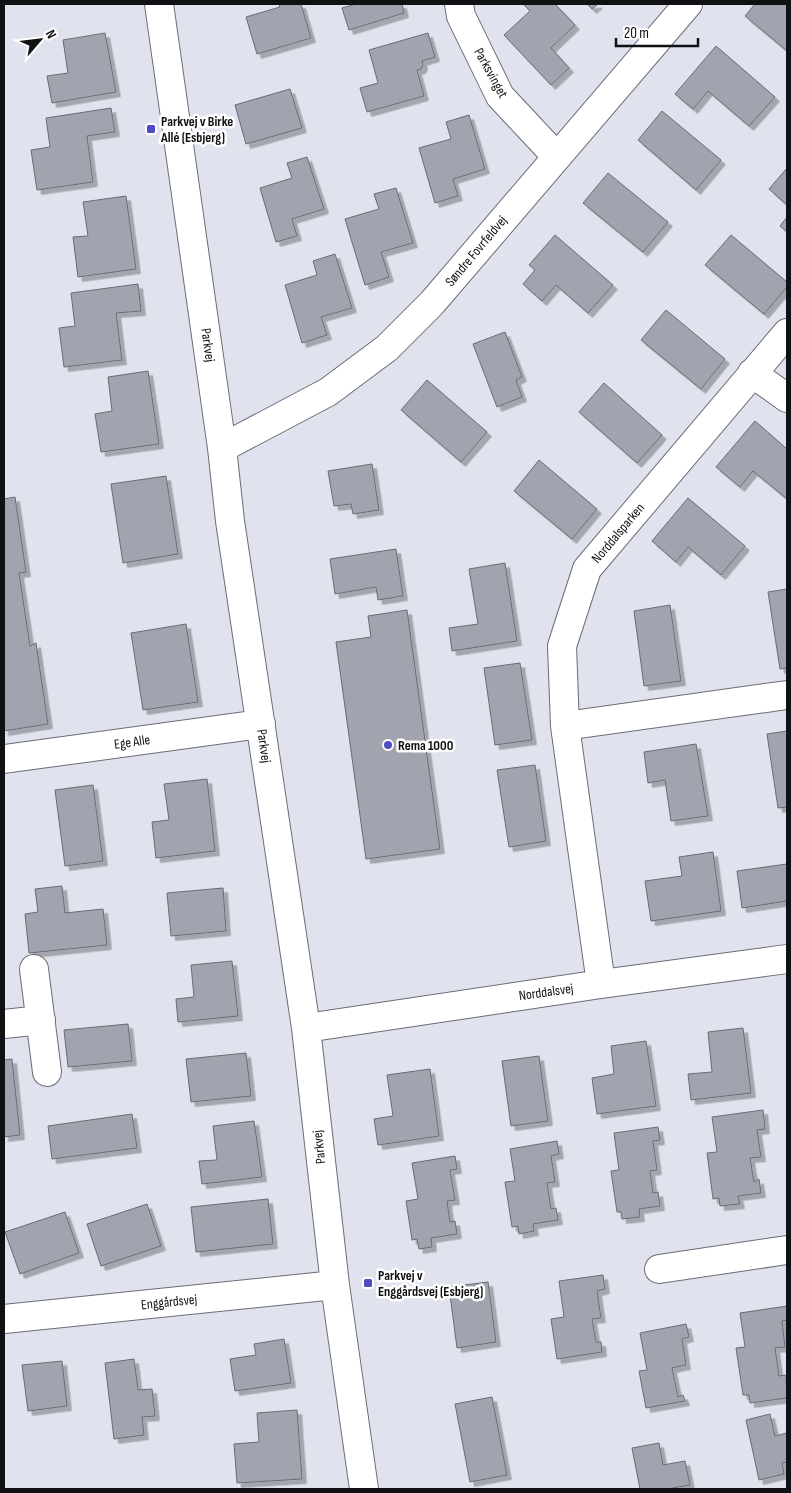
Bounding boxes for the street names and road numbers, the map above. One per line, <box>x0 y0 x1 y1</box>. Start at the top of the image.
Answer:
street label: Parksvinget <box>470 45 512 101</box>
street label: Søndre Fovrfeldvej <box>442 212 510 290</box>
street label: Parkvej <box>197 327 219 363</box>
street label: Norddalsparken <box>588 499 648 567</box>
street label: Parkvej <box>253 728 275 764</box>
street label: Ege Alle <box>113 731 151 753</box>
street label: Norddalsvej <box>518 980 574 1004</box>
street label: Parkvej <box>309 1129 329 1165</box>
street label: Enggårdsvej <box>140 1291 198 1313</box>

